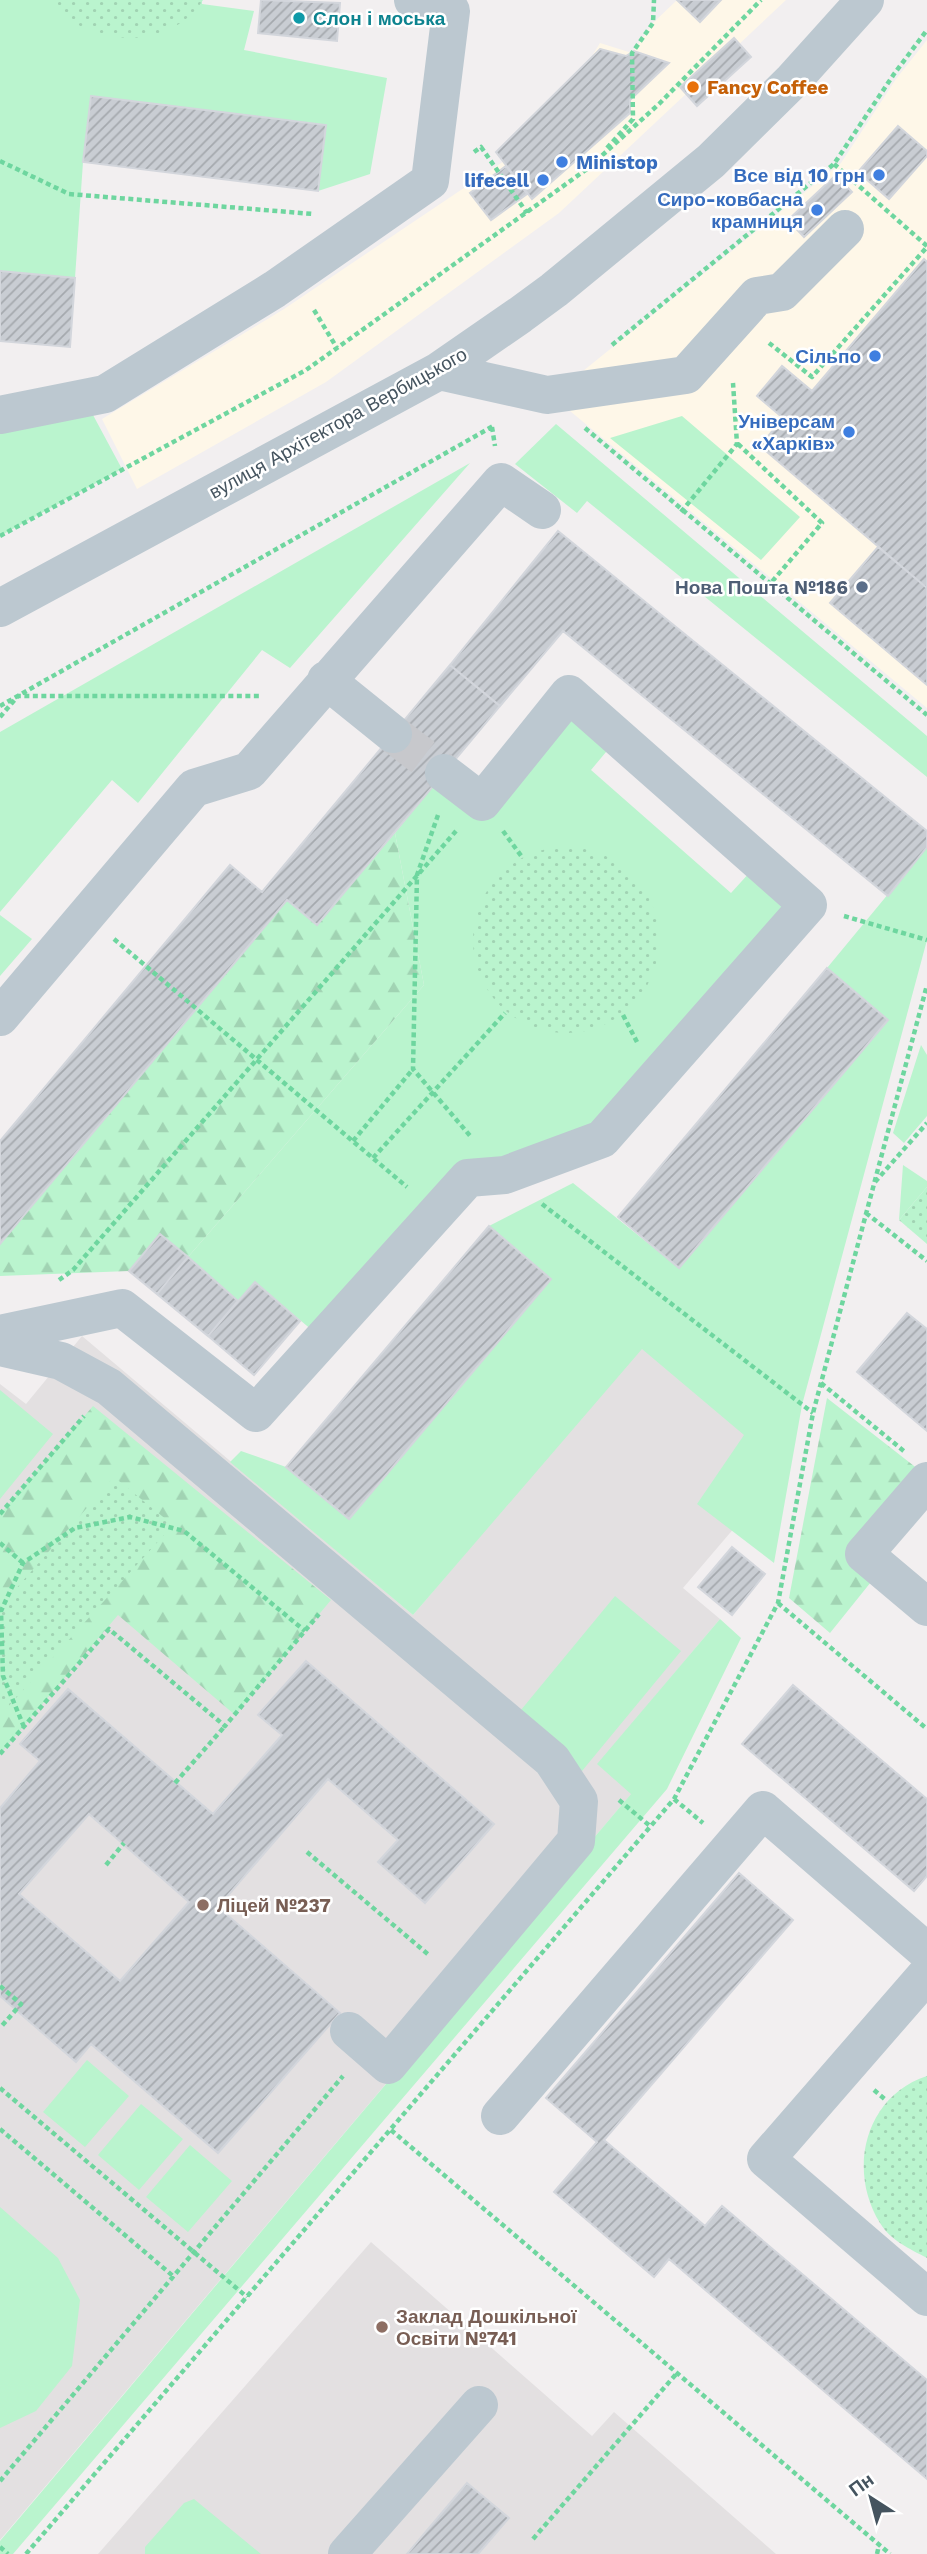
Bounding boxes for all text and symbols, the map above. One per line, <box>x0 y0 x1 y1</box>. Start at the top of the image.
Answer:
place label: Слон і моська <box>313 7 446 30</box>
marker: Слон і моська <box>291 10 307 26</box>
place label: Fancy Coffee <box>707 76 829 99</box>
marker: Fancy Coffee <box>685 79 701 95</box>
place label: Ministop <box>576 151 658 174</box>
marker: Ministop <box>554 154 570 170</box>
place label: Все від 10 грн <box>734 164 865 187</box>
marker: Все від 10 грн <box>871 167 887 183</box>
place label: lifecell <box>464 169 530 192</box>
marker: lifecell <box>535 172 551 188</box>
place label: Сиро-ковбасна крамниця <box>657 188 803 233</box>
marker: Сиро-ковбасна крамниця <box>809 202 825 218</box>
street label: вулиця Архітектора Вербицького <box>205 342 471 504</box>
place label: Сільпо <box>795 345 861 368</box>
marker: Сільпо <box>867 348 883 364</box>
place label: Універсам «Харків» <box>738 410 835 455</box>
marker: Універсам «Харків» <box>841 424 857 440</box>
place label: Нова Пошта №186 <box>675 576 848 599</box>
marker: Нова Пошта №186 <box>854 579 870 595</box>
place label: Ліцей №237 <box>217 1894 331 1917</box>
marker: Ліцей №237 <box>195 1897 211 1913</box>
place label: Заклад Дошкільної Освіти №741 <box>396 2305 577 2350</box>
marker: Заклад Дошкільної Освіти №741 <box>374 2319 390 2335</box>
north arrow <box>836 2463 906 2533</box>
text: Пн <box>844 2468 878 2501</box>

